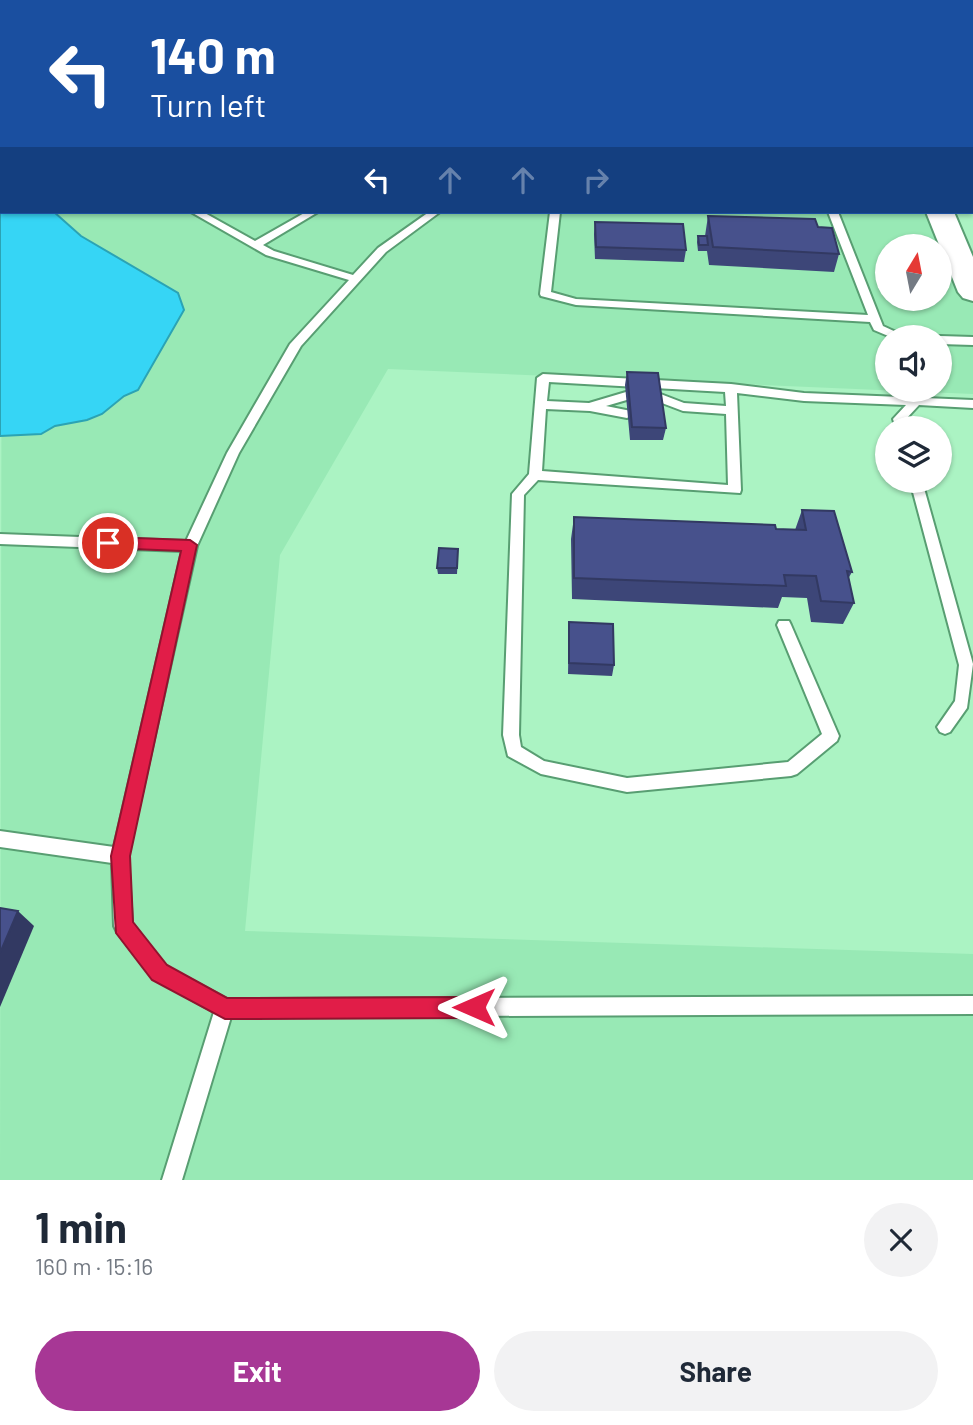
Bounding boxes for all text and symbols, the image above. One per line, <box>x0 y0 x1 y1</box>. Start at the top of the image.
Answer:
text: 140 m <box>150 25 276 84</box>
icon: left <box>35 28 126 119</box>
text: Turn left <box>150 85 267 123</box>
icon: left <box>358 161 396 199</box>
icon: ahead <box>431 161 469 199</box>
icon: ahead <box>504 161 542 199</box>
icon: right <box>577 161 615 199</box>
north arrow <box>875 234 952 312</box>
map controls <box>875 234 952 493</box>
button: sound <box>875 325 952 402</box>
button: layers <box>875 416 952 493</box>
pin <box>78 513 138 573</box>
icon: arrive <box>89 524 127 562</box>
position arrow <box>437 970 511 1044</box>
text: 1 min <box>35 1201 127 1251</box>
button: close <box>864 1203 938 1277</box>
text: 160 m · 15:16 <box>35 1252 153 1280</box>
button: Exit <box>35 1331 480 1411</box>
button: Share <box>494 1331 938 1411</box>

